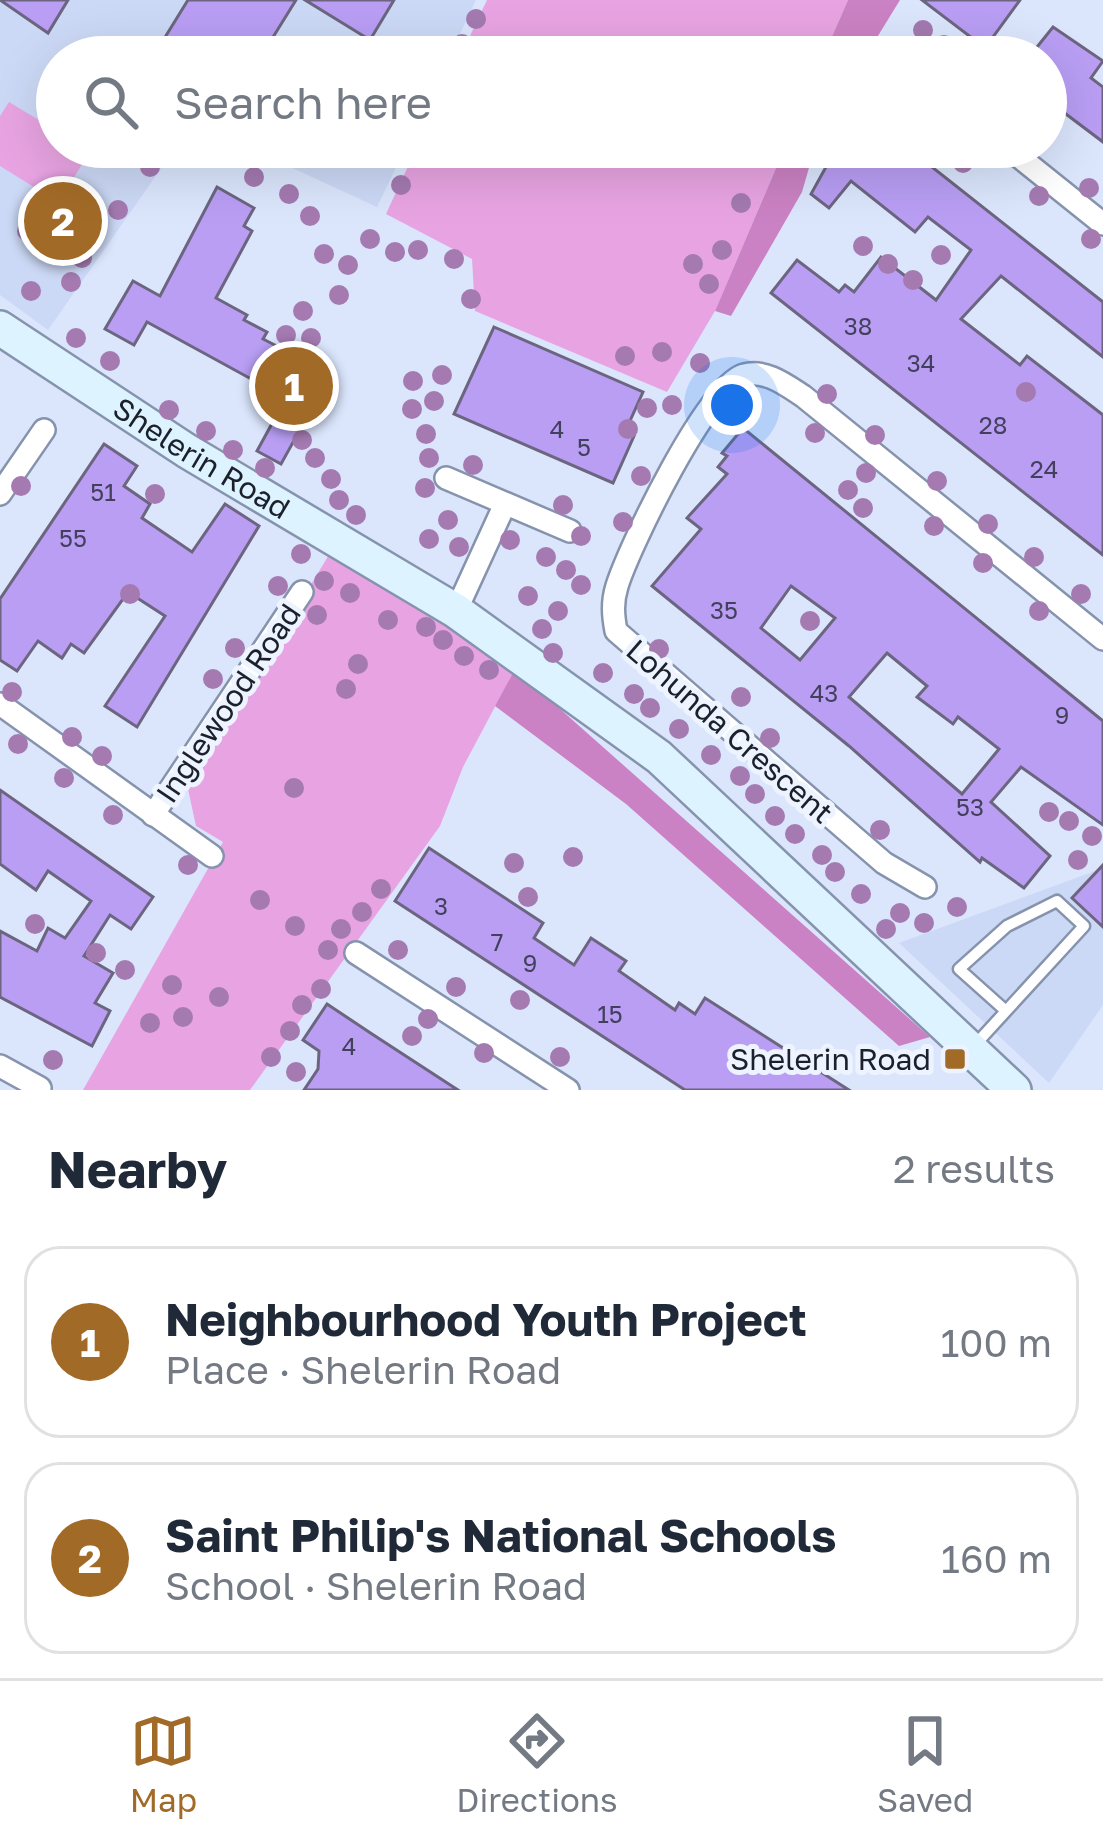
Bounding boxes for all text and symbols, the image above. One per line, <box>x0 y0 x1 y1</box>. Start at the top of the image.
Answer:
search box <box>36 36 1067 168</box>
icon: search <box>78 69 144 135</box>
text: Search here <box>174 75 432 129</box>
pin: 2 <box>24 176 102 266</box>
house number: 38 <box>844 311 872 340</box>
pin: 1 <box>255 341 333 431</box>
house number: 34 <box>907 348 935 377</box>
your location <box>702 375 762 435</box>
street label: Shelerin Road <box>107 390 296 526</box>
house number: 28 <box>979 410 1007 439</box>
house number: 4 <box>550 414 564 443</box>
house number: 5 <box>577 432 591 461</box>
house number: 24 <box>1030 454 1058 483</box>
house number: 51 <box>90 477 116 506</box>
house number: 55 <box>59 523 87 552</box>
house number: 35 <box>710 595 738 624</box>
street label: Inglewood Road <box>148 597 308 809</box>
street label: Lohunda Crescent <box>619 632 841 830</box>
house number: 43 <box>810 678 838 707</box>
house number: 9 <box>1055 700 1069 729</box>
house number: 53 <box>956 792 984 821</box>
house number: 3 <box>434 891 448 920</box>
house number: 7 <box>491 927 503 956</box>
house number: 9 <box>523 948 537 977</box>
house number: 15 <box>597 999 623 1028</box>
house number: 4 <box>342 1031 356 1060</box>
place label: Shelerin Road <box>730 1041 931 1077</box>
marker: Shelerin Road <box>942 1046 968 1072</box>
text: Nearby <box>48 1138 227 1199</box>
text: 2 results <box>893 1145 1055 1192</box>
text: Neighbourhood Youth Project <box>165 1292 807 1346</box>
text: 1 <box>80 1319 100 1366</box>
text: 100 m <box>940 1319 1052 1366</box>
text: Place · Shelerin Road <box>165 1346 561 1393</box>
text: Saint Philip's National Schools <box>165 1508 836 1562</box>
text: 2 <box>78 1535 102 1582</box>
text: 160 m <box>941 1535 1052 1582</box>
text: School · Shelerin Road <box>165 1562 587 1609</box>
tab: Map <box>130 1708 197 1819</box>
tab: Directions <box>456 1708 618 1819</box>
tab: Saved <box>877 1708 973 1819</box>

